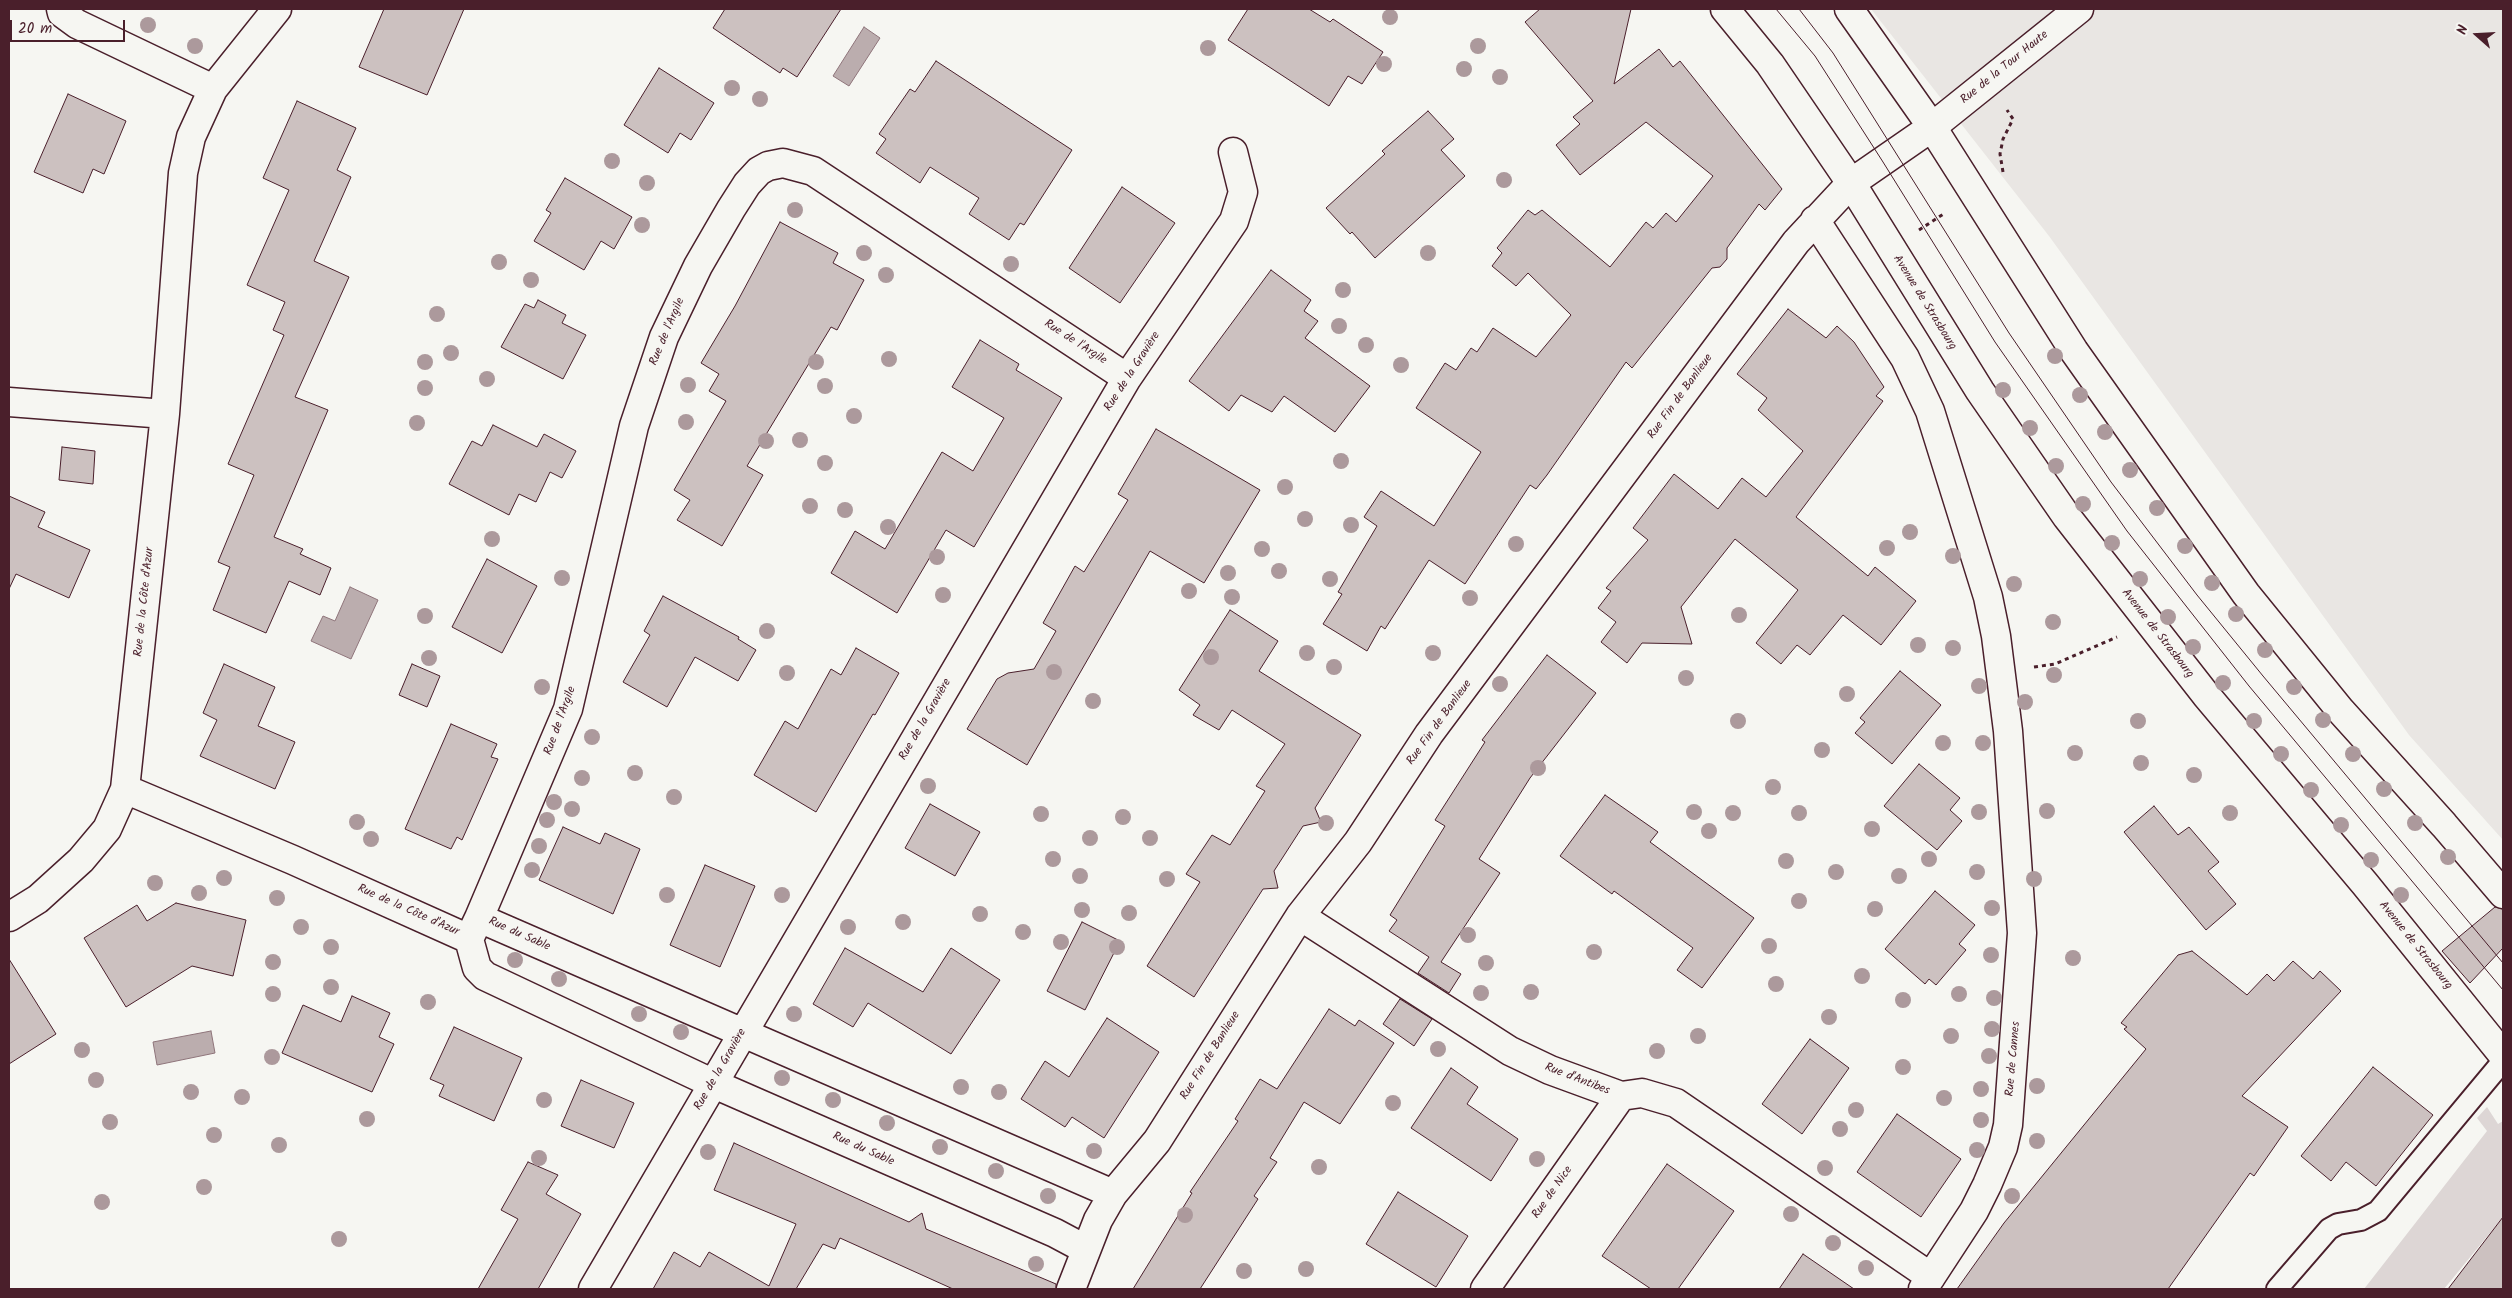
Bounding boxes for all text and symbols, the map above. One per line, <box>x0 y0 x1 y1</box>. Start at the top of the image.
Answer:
scale bar <box>12 10 128 42</box>
north arrow <box>2452 10 2502 60</box>
text: 20 m <box>18 17 52 41</box>
text: N <box>2451 22 2475 38</box>
street label: Rue de la Tour Haute <box>1958 28 2052 108</box>
street label: Avenue de Strasbourg <box>1889 253 1959 353</box>
street label: Rue de l'Argile <box>647 296 689 368</box>
street label: Rue de l'Argile <box>1041 317 1109 369</box>
street label: Rue de la Gravière <box>1102 329 1164 415</box>
street label: Rue Fin de Banlieue <box>1645 352 1717 442</box>
street label: Rue de la Côte d'Azur <box>132 547 158 657</box>
street label: Avenue de Strasbourg <box>2118 587 2196 681</box>
street label: Rue de la Gravière <box>897 677 955 763</box>
street label: Rue Fin de Banlieue <box>1404 678 1476 768</box>
street label: Rue de l'Argile <box>542 685 580 757</box>
street label: Rue de la Côte d'Azur <box>355 882 461 940</box>
street label: Avenue de Strasbourg <box>2375 899 2455 993</box>
street label: Rue du Sable <box>486 915 552 955</box>
street label: Rue Fin de Banlieue <box>1178 1009 1244 1103</box>
street label: Rue de Cannes <box>2004 1021 2024 1097</box>
street label: Rue de la Gravière <box>692 1027 750 1113</box>
street label: Rue d'Antibes <box>1542 1061 1612 1099</box>
street label: Rue du Sable <box>830 1130 896 1170</box>
street label: Rue de Nice <box>1530 1164 1576 1222</box>

